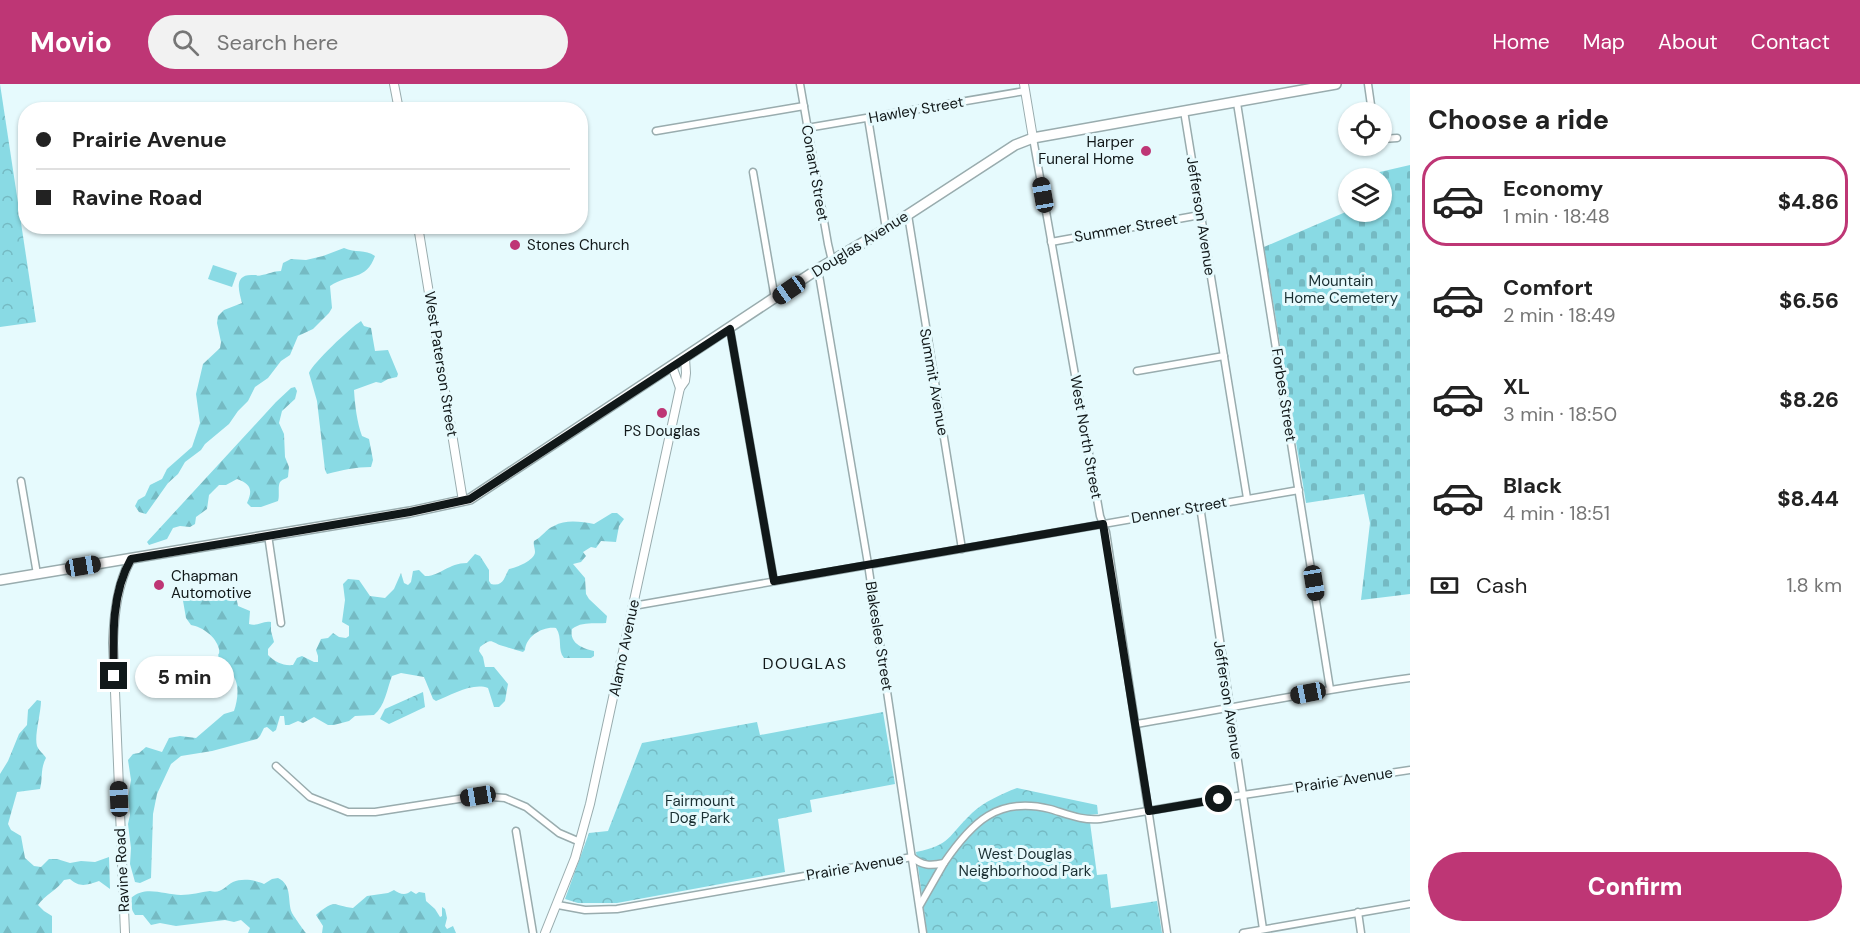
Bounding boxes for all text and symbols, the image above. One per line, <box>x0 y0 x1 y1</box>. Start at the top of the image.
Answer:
search box <box>148 15 568 69</box>
text: Movio <box>30 24 112 61</box>
icon: search <box>169 26 202 59</box>
text: Search here <box>217 28 338 57</box>
text: Home <box>1492 28 1550 56</box>
text: Map <box>1583 28 1625 56</box>
text: About <box>1658 28 1718 56</box>
text: Contact <box>1751 28 1830 56</box>
street label: Hawley Street <box>867 92 965 128</box>
map controls <box>1338 102 1392 222</box>
button: locate <box>1338 102 1392 156</box>
text: Choose a ride <box>1428 102 1609 137</box>
street label: Conant Street <box>797 123 833 223</box>
text: Prairie Avenue <box>72 125 227 154</box>
place label: Harper Funeral Home <box>1038 132 1134 169</box>
marker: Harper Funeral Home <box>1139 144 1153 158</box>
street label: Jefferson Avenue <box>1182 155 1220 277</box>
button: layers <box>1338 168 1392 222</box>
icon: car <box>1431 174 1485 228</box>
text: Economy <box>1503 174 1603 203</box>
car <box>1031 176 1055 214</box>
text: Ravine Road <box>72 183 202 212</box>
text: $4.86 <box>1778 187 1839 216</box>
text: 1 min · 18:48 <box>1503 203 1610 229</box>
street label: Douglas Avenue <box>808 206 912 282</box>
street label: Summer Street <box>1073 209 1179 247</box>
place label: Stones Church <box>527 235 629 255</box>
marker: Stones Church <box>508 238 522 252</box>
park label: Mountain Home Cemetery <box>1284 271 1399 308</box>
car <box>769 272 809 308</box>
icon: car <box>1431 273 1485 327</box>
text: Comfort <box>1503 273 1593 302</box>
text: $6.56 <box>1779 286 1839 315</box>
street label: West Paterson Street <box>420 290 462 438</box>
text: 2 min · 18:49 <box>1503 302 1616 328</box>
street label: Summit Avenue <box>915 327 953 437</box>
street label: Forbes Street <box>1267 347 1301 443</box>
icon: car <box>1431 372 1485 426</box>
text: XL <box>1503 372 1530 401</box>
street label: West North Street <box>1065 374 1107 500</box>
text: $8.26 <box>1779 385 1839 414</box>
text: 3 min · 18:50 <box>1503 401 1617 427</box>
marker: PS Douglas <box>655 406 669 420</box>
place label: PS Douglas <box>624 421 700 441</box>
icon: car <box>1431 471 1485 525</box>
text: Black <box>1503 471 1562 500</box>
text: $8.44 <box>1777 484 1839 513</box>
street label: Denner Street <box>1130 492 1228 528</box>
text: 4 min · 18:51 <box>1503 500 1610 526</box>
car <box>64 554 102 578</box>
car <box>1302 564 1326 602</box>
place label: Chapman Automotive <box>171 566 251 603</box>
icon: cash <box>1428 569 1461 602</box>
text: Cash <box>1476 571 1527 600</box>
text: 1.8 km <box>1786 572 1842 598</box>
marker: Chapman Automotive <box>152 578 166 592</box>
street label: Blakeslee Street <box>860 580 898 692</box>
street label: Alamo Avenue <box>604 598 644 698</box>
street label: Jefferson Avenue <box>1209 639 1247 761</box>
district label: DOUGLAS <box>763 653 847 674</box>
callout: 5 min <box>135 655 234 697</box>
route end <box>100 662 127 689</box>
text: 5 min <box>158 664 211 690</box>
car <box>1289 681 1327 705</box>
street label: Prairie Avenue <box>1294 762 1394 798</box>
car <box>109 781 129 817</box>
car <box>459 784 497 808</box>
route start <box>1205 785 1232 812</box>
park label: Fairmount Dog Park <box>665 791 735 828</box>
street label: Ravine Road <box>110 827 134 913</box>
park label: West Douglas Neighborhood Park <box>959 844 1092 881</box>
street label: Prairie Avenue <box>805 849 905 885</box>
button: Confirm <box>1428 852 1842 921</box>

